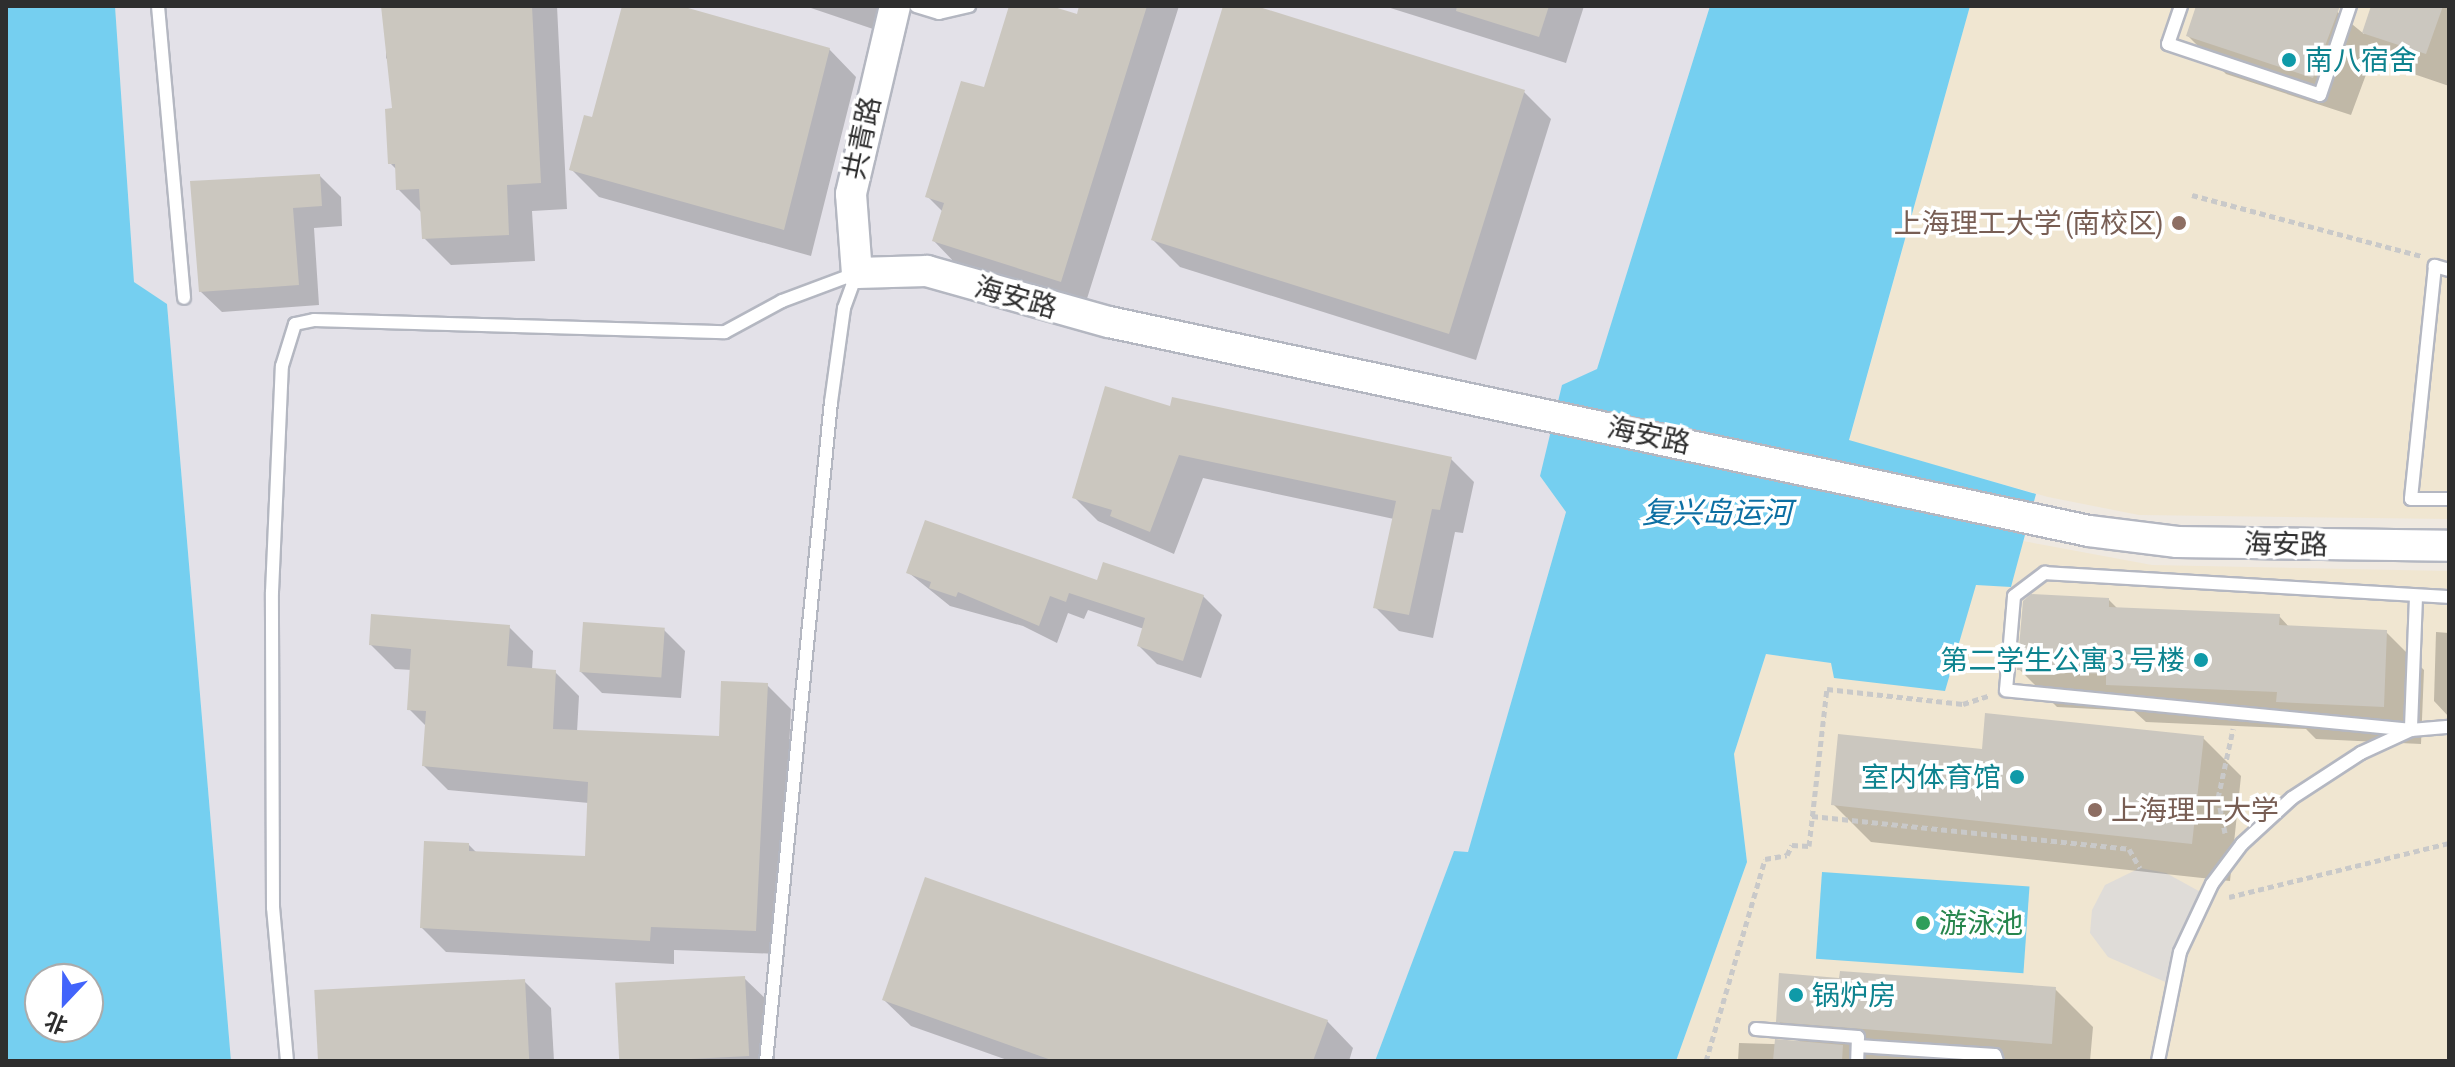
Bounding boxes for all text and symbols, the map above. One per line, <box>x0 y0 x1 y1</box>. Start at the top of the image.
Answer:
place label: 南八宿舍 <box>2305 43 2417 77</box>
marker: 南八宿舍 <box>2280 51 2298 69</box>
street label: 共青路 <box>837 93 887 183</box>
place label: 上海理工大学 (南校区) <box>1894 206 2163 240</box>
marker: 上海理工大学 (南校区) <box>2170 214 2188 232</box>
street label: 海安路 <box>971 269 1061 325</box>
street label: 海安路 <box>1604 410 1694 460</box>
water label: 复兴岛运河 <box>1642 494 1792 530</box>
street label: 海安路 <box>2244 526 2328 562</box>
place label: 第二学生公寓 3 号楼 <box>1940 643 2185 677</box>
marker: 第二学生公寓 3 号楼 <box>2192 651 2210 669</box>
place label: 室内体育馆 <box>1861 760 2001 794</box>
marker: 室内体育馆 <box>2008 768 2026 786</box>
place label: 上海理工大学 <box>2111 793 2279 827</box>
marker: 上海理工大学 <box>2086 801 2104 819</box>
place label: 游泳池 <box>1939 906 2023 940</box>
marker: 游泳池 <box>1914 914 1932 932</box>
north arrow <box>24 963 104 1043</box>
place label: 锅炉房 <box>1812 978 1896 1012</box>
marker: 锅炉房 <box>1787 986 1805 1004</box>
text: 北 <box>41 1007 71 1040</box>

